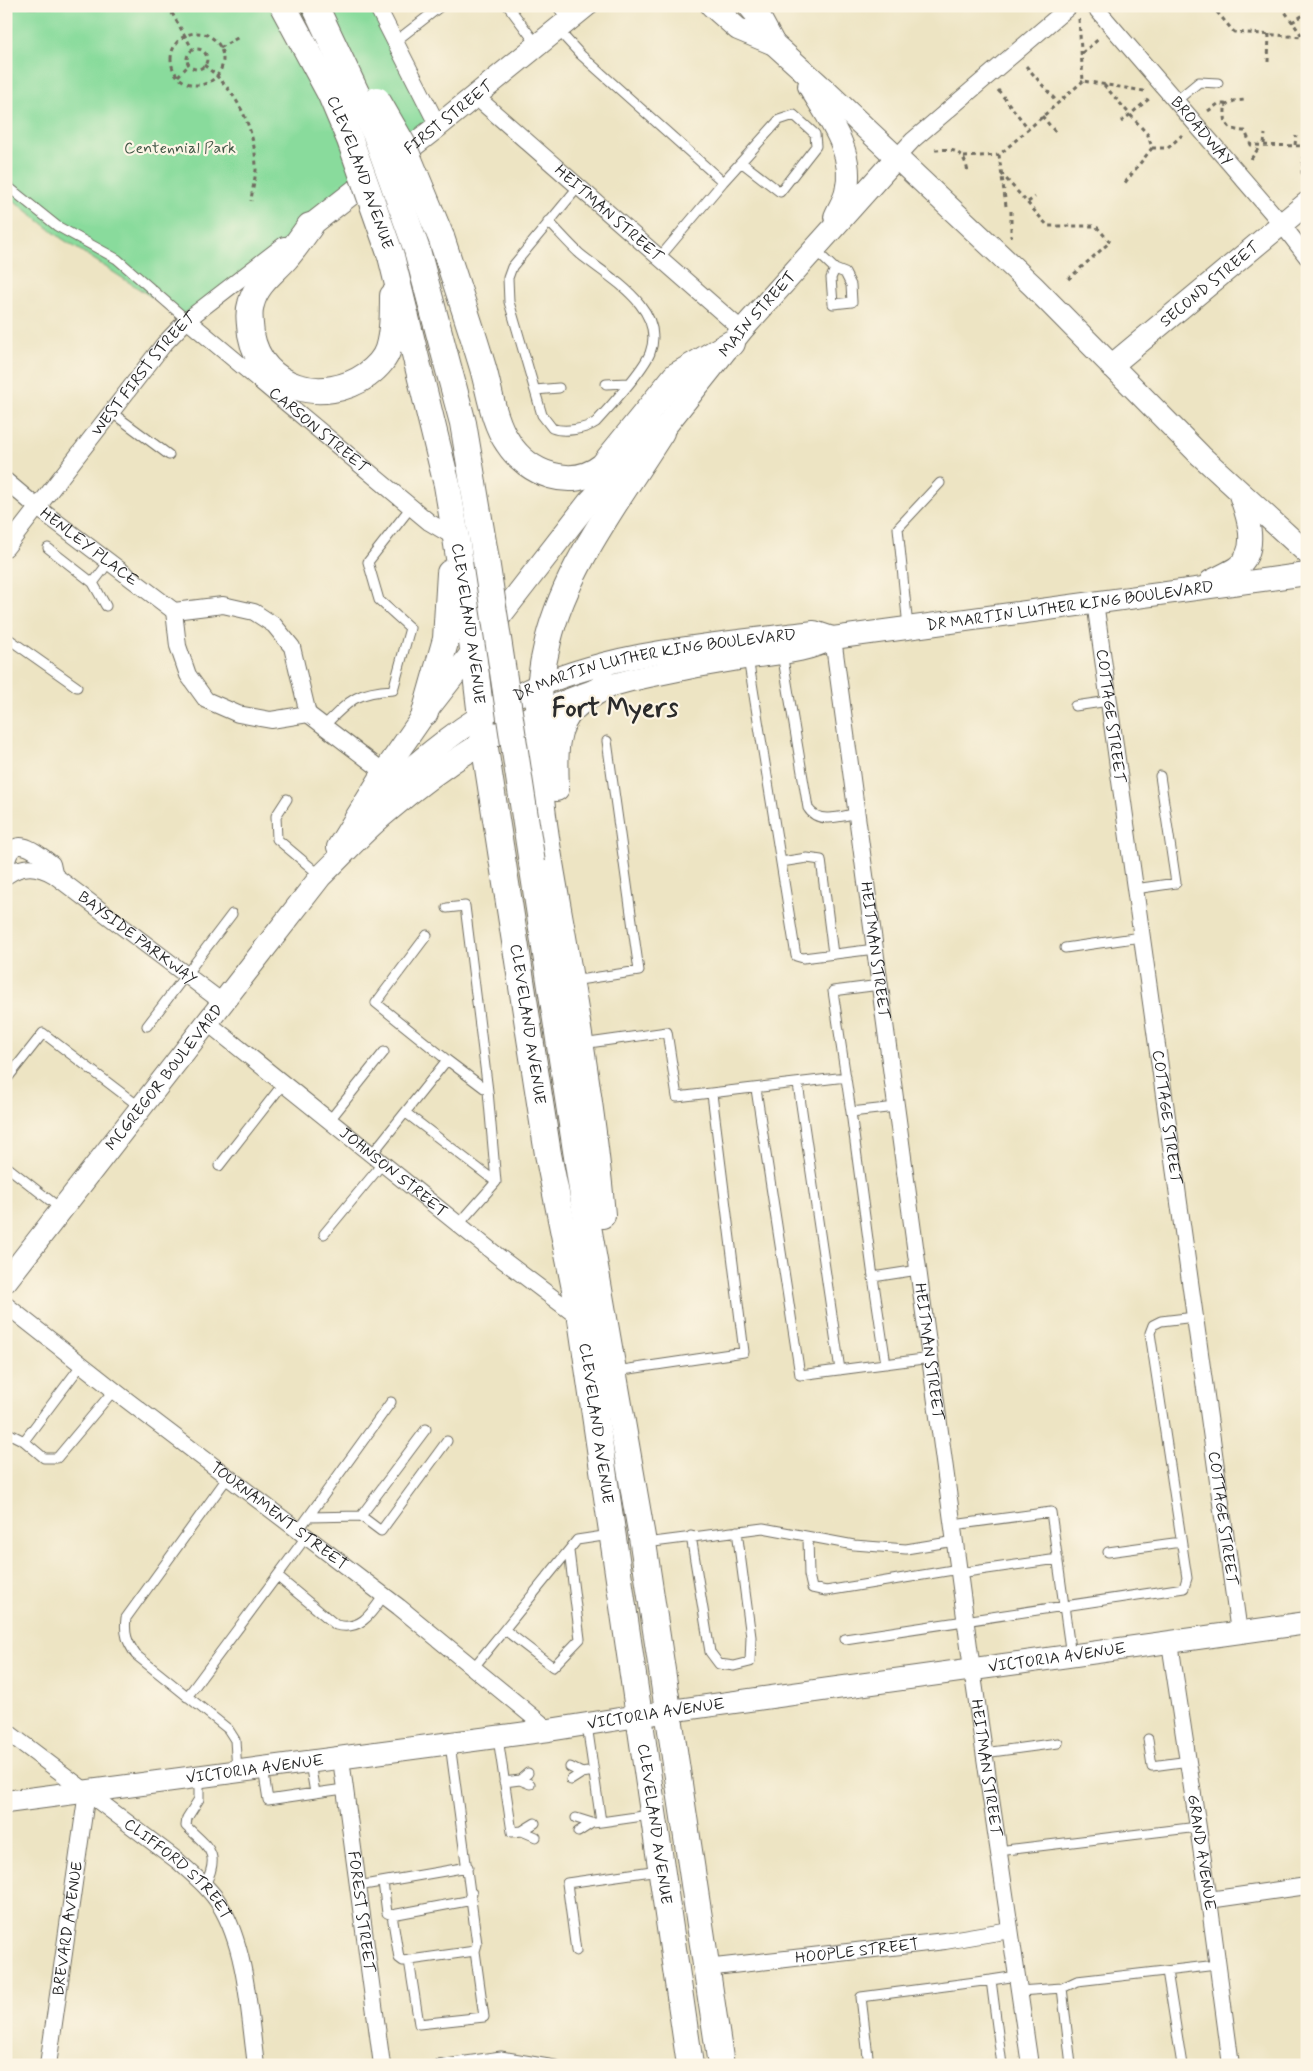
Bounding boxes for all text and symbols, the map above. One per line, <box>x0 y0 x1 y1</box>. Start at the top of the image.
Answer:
street label: FIRST STREET <box>400 75 498 159</box>
street label: BROADWAY <box>1166 92 1238 170</box>
street label: CLEVELAND AVENUE <box>322 93 398 252</box>
park label: Centennial Park <box>124 138 236 159</box>
street label: HEITMAN STREET <box>550 160 669 267</box>
street label: SECOND STREET <box>1155 236 1264 332</box>
street label: MAIN STREET <box>714 266 800 361</box>
street label: WEST FIRST STREET <box>86 306 201 440</box>
street label: CARSON STREET <box>264 382 374 479</box>
street label: HENLEY PLACE <box>36 503 143 591</box>
street label: CLEVELAND AVENUE <box>446 542 490 705</box>
street label: DR MARTIN LUTHER KING BOULEVARD <box>925 576 1215 636</box>
street label: DR MARTIN LUTHER KING BOULEVARD <box>510 624 797 706</box>
street label: COTTAGE STREET <box>1091 648 1131 785</box>
district label: Fort Myers <box>552 692 679 726</box>
street label: HEITMAN STREET <box>855 880 895 1021</box>
street label: BAYSIDE PARKWAY <box>74 886 201 990</box>
street label: CLEVELAND AVENUE <box>505 942 551 1106</box>
street label: MCGREGOR BOULEVARD <box>101 1000 228 1155</box>
street label: COTTAGE STREET <box>1147 1049 1187 1186</box>
street label: JOHNSON STREET <box>335 1122 452 1222</box>
street label: HEITMAN STREET <box>910 1282 949 1422</box>
street label: CLEVELAND AVENUE <box>574 1341 618 1505</box>
street label: COTTAGE STREET <box>1203 1450 1243 1587</box>
street label: TOURNAMENT STREET <box>206 1457 352 1575</box>
street label: VICTORIA AVENUE <box>987 1638 1127 1677</box>
street label: VICTORIA AVENUE <box>586 1693 726 1734</box>
street label: HEITMAN STREET <box>966 1698 1007 1839</box>
street label: CLEVELAND AVENUE <box>633 1742 677 1906</box>
street label: VICTORIA AVENUE <box>185 1749 325 1789</box>
street label: GRAND AVENUE <box>1183 1793 1221 1912</box>
street label: CLIFFORD STREET <box>120 1813 236 1923</box>
street label: FOREST STREET <box>343 1850 380 1975</box>
street label: BREVARD AVENUE <box>48 1860 87 1997</box>
street label: HOOPLE STREET <box>794 1934 920 1968</box>

